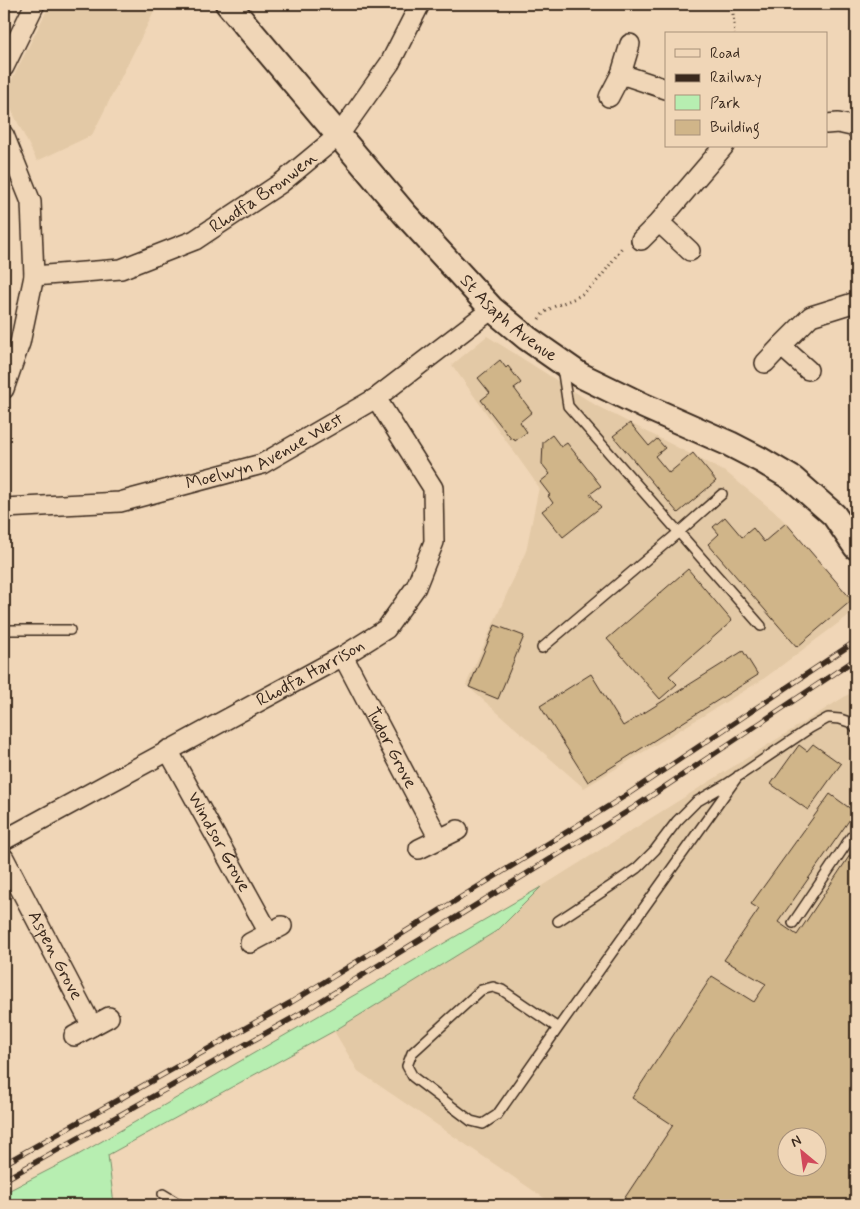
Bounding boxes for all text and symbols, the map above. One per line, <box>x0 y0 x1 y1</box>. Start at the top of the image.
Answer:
legend <box>665 32 828 148</box>
text: Road <box>710 44 740 64</box>
text: Railway <box>710 68 762 88</box>
text: Park <box>710 94 740 114</box>
text: Building <box>710 118 760 139</box>
street label: Rhodfa Bronwen <box>205 146 322 239</box>
street label: St Asaph Avenue <box>454 269 562 368</box>
street label: Moelwyn Avenue West <box>183 407 348 496</box>
street label: Rhodfa Harrison <box>252 633 369 713</box>
street label: Tudor Grove <box>360 703 423 793</box>
street label: Windsor Grove <box>181 787 256 897</box>
street label: Aspen Grove <box>22 907 88 1004</box>
north arrow <box>778 1126 828 1176</box>
text: N <box>788 1131 805 1152</box>

